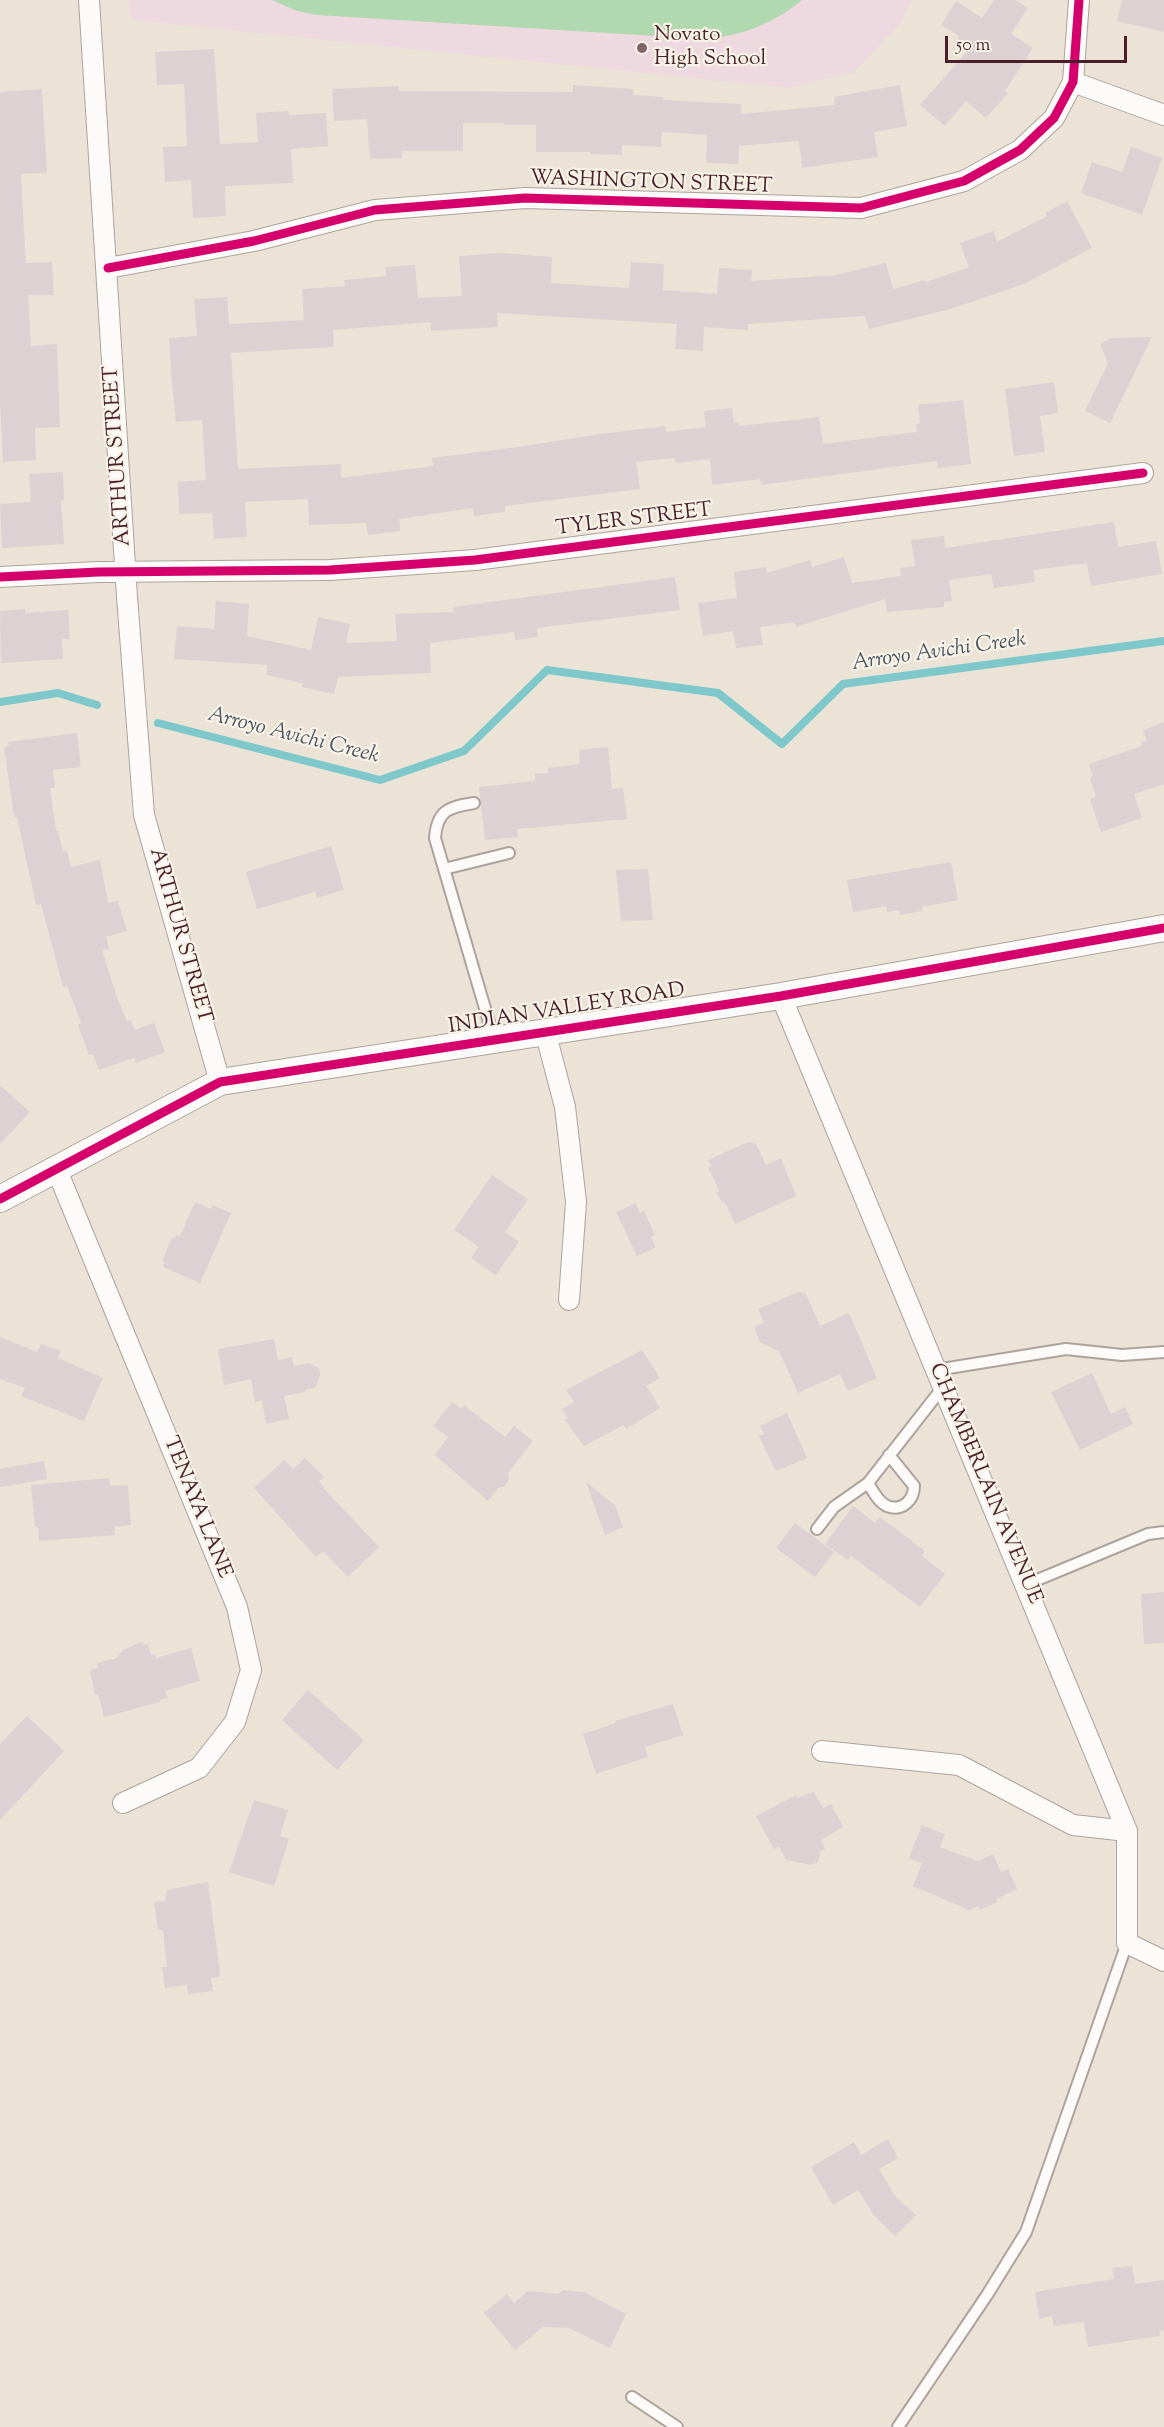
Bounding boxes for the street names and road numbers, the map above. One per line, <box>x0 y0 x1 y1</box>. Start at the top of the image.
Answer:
street label: WASHINGTON STREET <box>529 167 773 201</box>
street label: ARTHUR STREET <box>100 365 138 547</box>
street label: TYLER STREET <box>554 499 714 543</box>
street label: ARTHUR STREET <box>142 846 216 1026</box>
street label: INDIAN VALLEY ROAD <box>447 979 687 1041</box>
street label: CHAMBERLAIN AVENUE <box>922 1360 1046 1608</box>
street label: TENAYA LANE <box>156 1433 236 1583</box>

